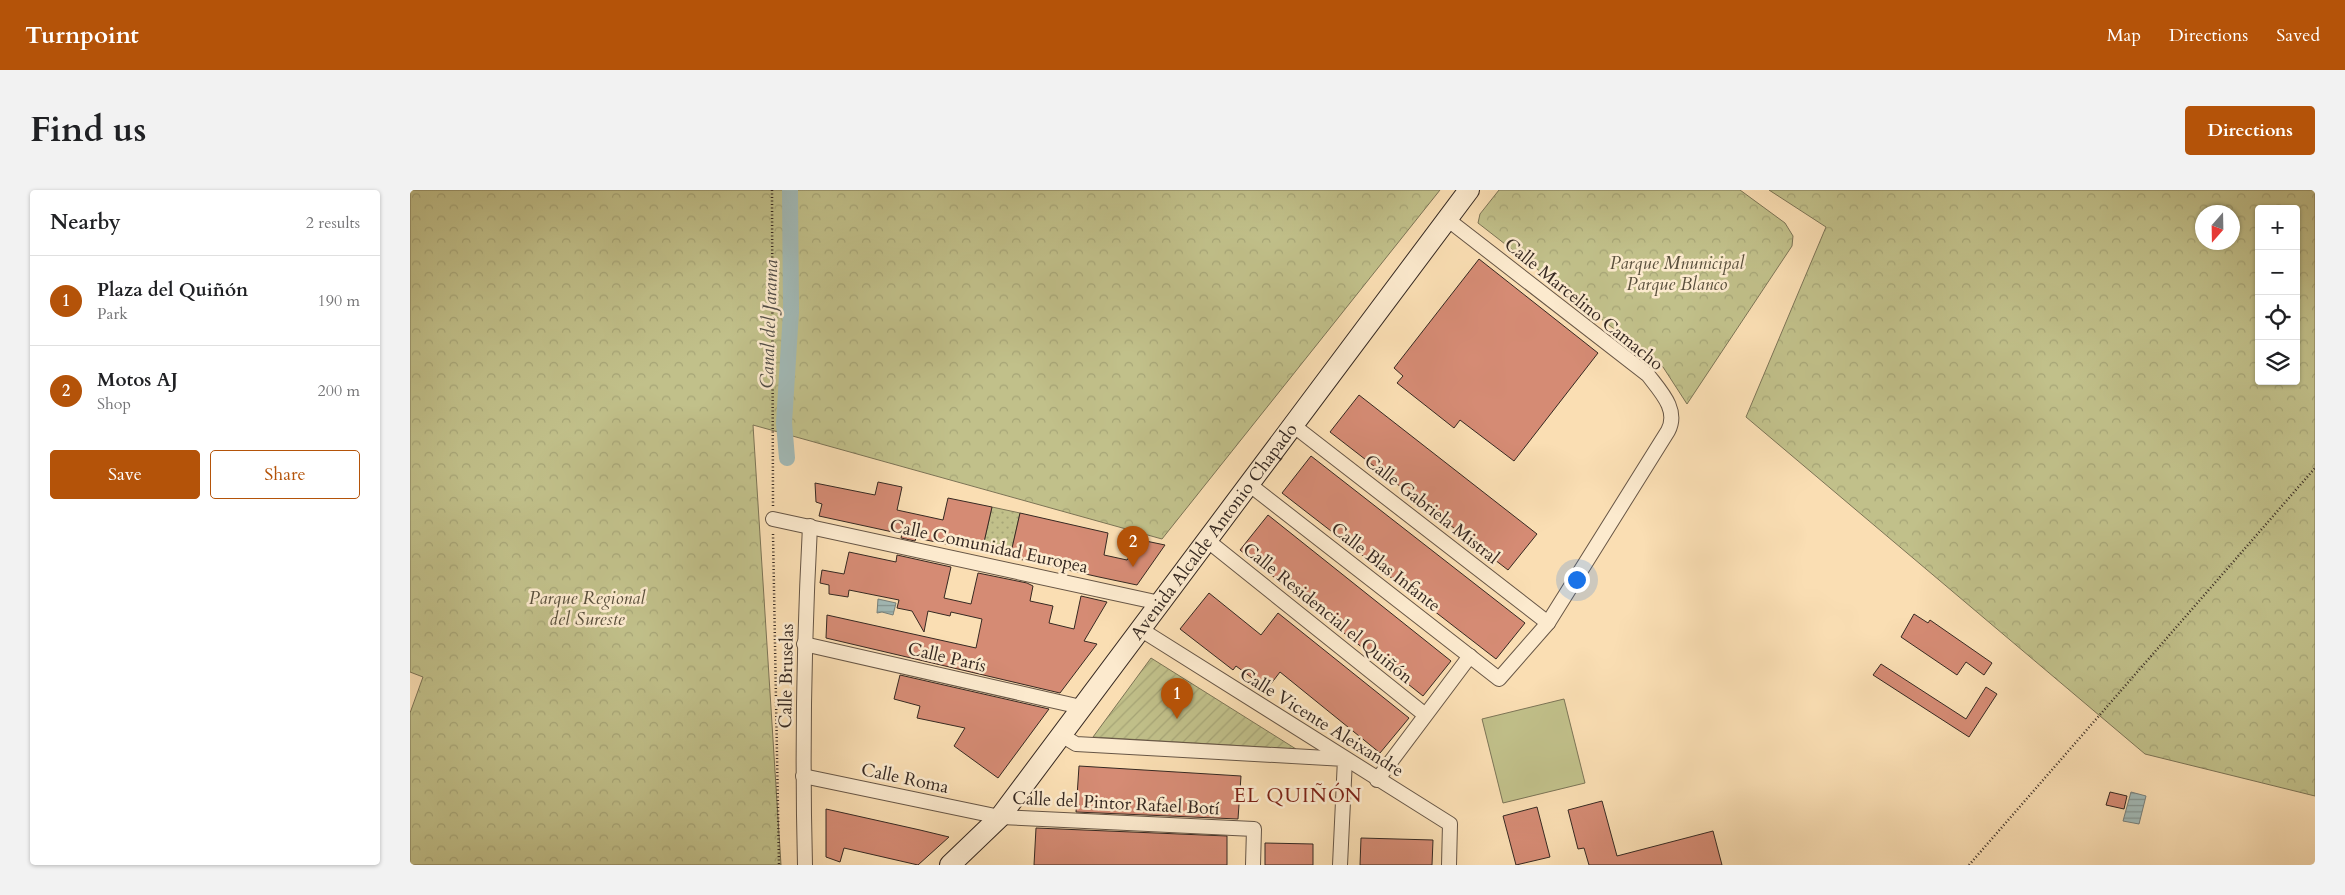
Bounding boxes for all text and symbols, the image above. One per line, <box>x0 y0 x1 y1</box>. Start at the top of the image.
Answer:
text: Turnpoint <box>25 19 139 52</box>
text: Map <box>2107 23 2141 48</box>
text: Directions <box>2169 23 2248 48</box>
text: Saved <box>2276 23 2320 48</box>
text: Find us <box>30 106 146 154</box>
button: Directions <box>2185 106 2315 155</box>
north arrow <box>2195 205 2240 250</box>
map controls <box>2255 205 2300 385</box>
button: + <box>2255 205 2300 250</box>
text: Nearby <box>50 208 121 237</box>
text: 2 results <box>306 212 360 234</box>
street label: Calle Marcelino Camacho <box>1499 232 1669 377</box>
button: − <box>2255 250 2300 295</box>
park label: Parque Mnunicipal Parque Blanco <box>1610 251 1745 297</box>
water label: Canal del Jarama <box>754 259 784 389</box>
text: Plaza del Quiñón <box>97 277 248 303</box>
text: 1 <box>62 290 70 312</box>
text: 190 m <box>318 290 360 312</box>
button: locate <box>2255 295 2300 340</box>
text: Park <box>97 303 128 325</box>
button: layers <box>2255 340 2300 385</box>
text: Motos AJ <box>97 367 178 393</box>
text: 2 <box>62 380 70 402</box>
text: 200 m <box>318 380 360 402</box>
text: Shop <box>97 393 131 415</box>
street label: Avenida Alcalde Antonio Chapado <box>1125 418 1304 645</box>
street label: Calle Gabriela Mistral <box>1359 449 1505 570</box>
button: Save <box>50 450 200 499</box>
button: Share <box>210 450 360 499</box>
street label: Calle Comunidad Europea <box>887 513 1091 580</box>
street label: Calle Blas Infante <box>1326 517 1446 618</box>
pin: 2 <box>1117 526 1149 567</box>
street label: Calle Residencial el Quiñón <box>1237 537 1419 690</box>
your location <box>1564 567 1590 593</box>
park label: Parque Regional del Sureste <box>529 586 646 632</box>
street label: Calle Bruselas <box>773 623 800 729</box>
street label: Calle París <box>905 636 989 679</box>
street label: Calle Vicente Aleixandre <box>1235 662 1409 783</box>
pin: 1 <box>1161 678 1193 719</box>
street label: Calle Roma <box>859 757 951 800</box>
district label: EL QUIÑÓN <box>1234 782 1362 809</box>
street label: Calle del Pintor Rafael Botí <box>1012 786 1220 821</box>

